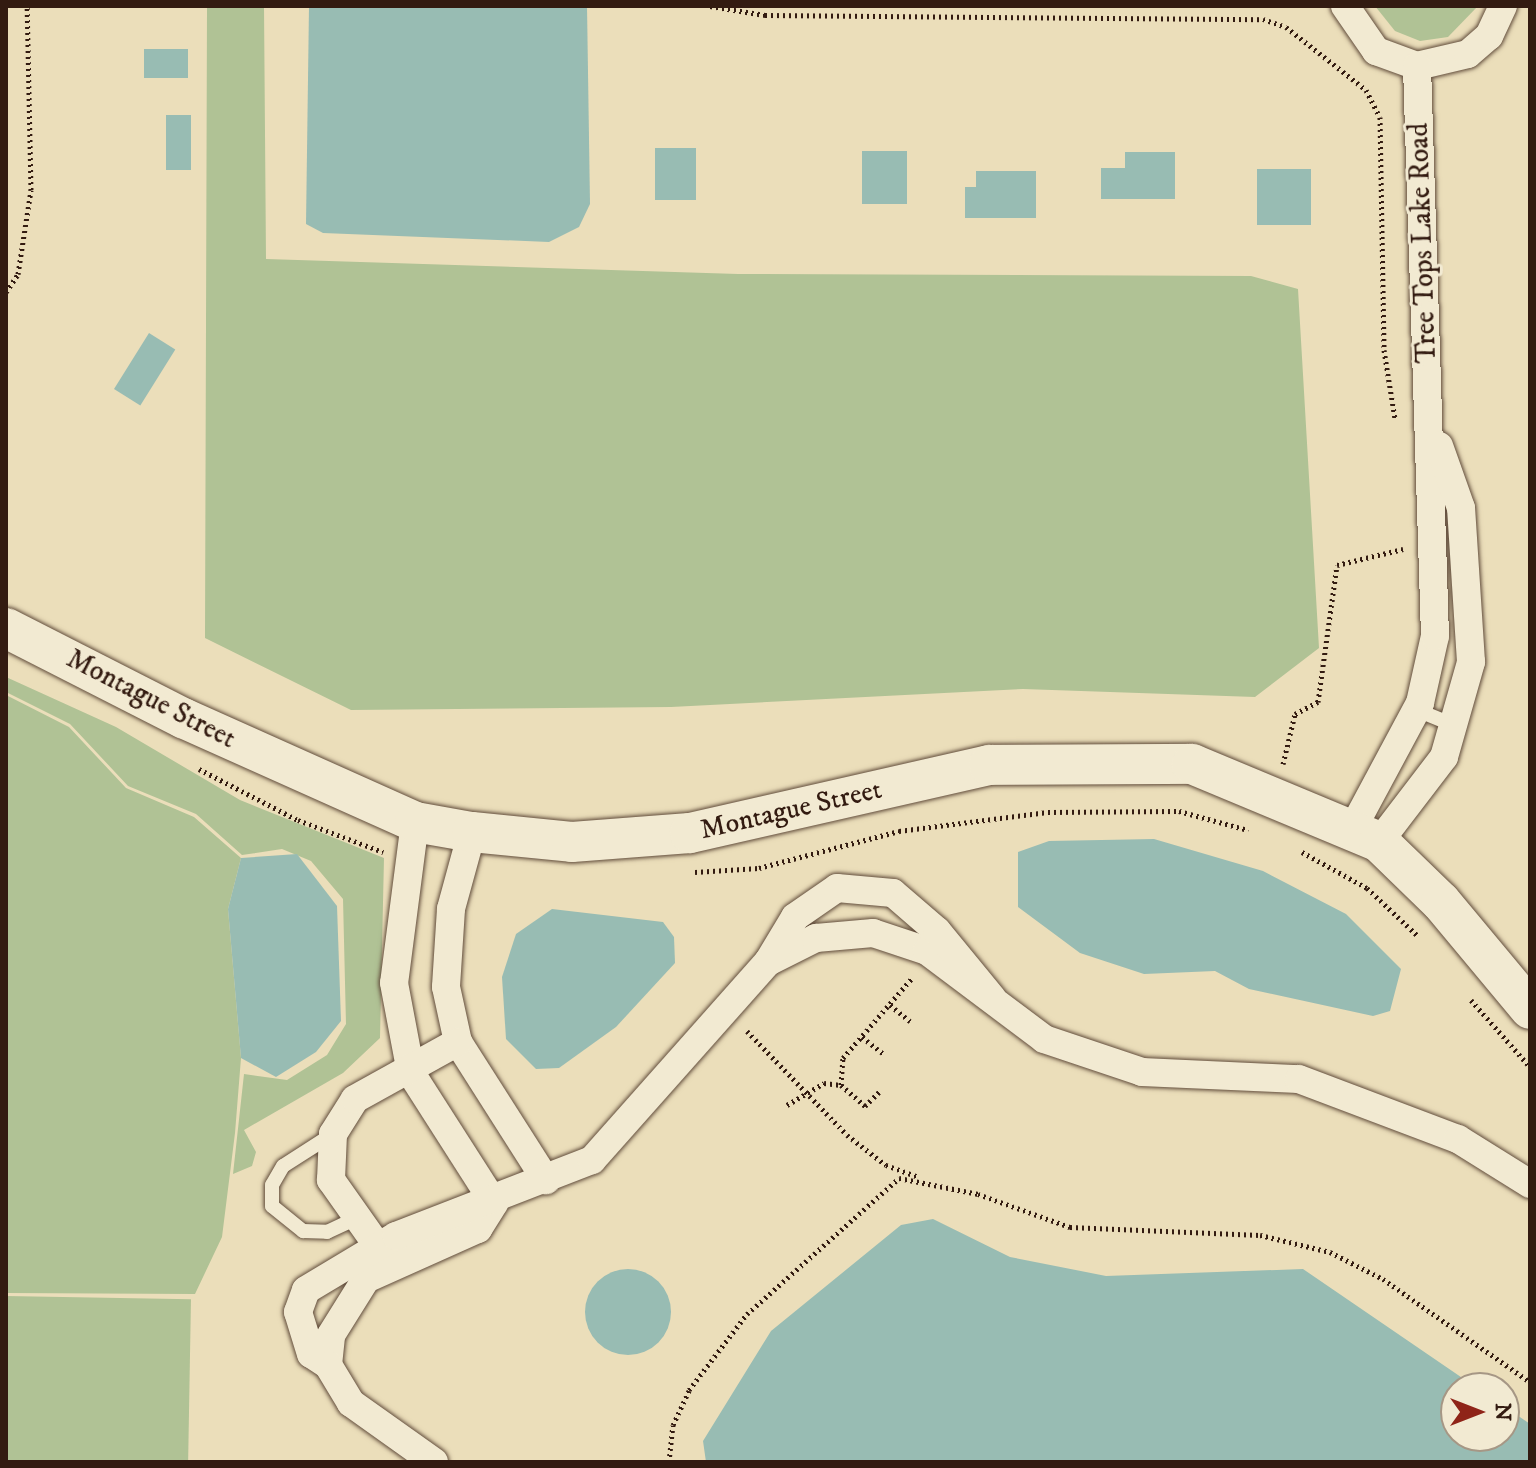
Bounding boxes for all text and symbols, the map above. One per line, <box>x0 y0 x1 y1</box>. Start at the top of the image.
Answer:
street label: Tree Tops Lake Road <box>1402 122 1444 364</box>
street label: Montague Street <box>61 642 241 756</box>
street label: Montague Street <box>697 773 885 847</box>
north arrow <box>1440 1372 1520 1452</box>
text: N <box>1489 1403 1516 1421</box>

